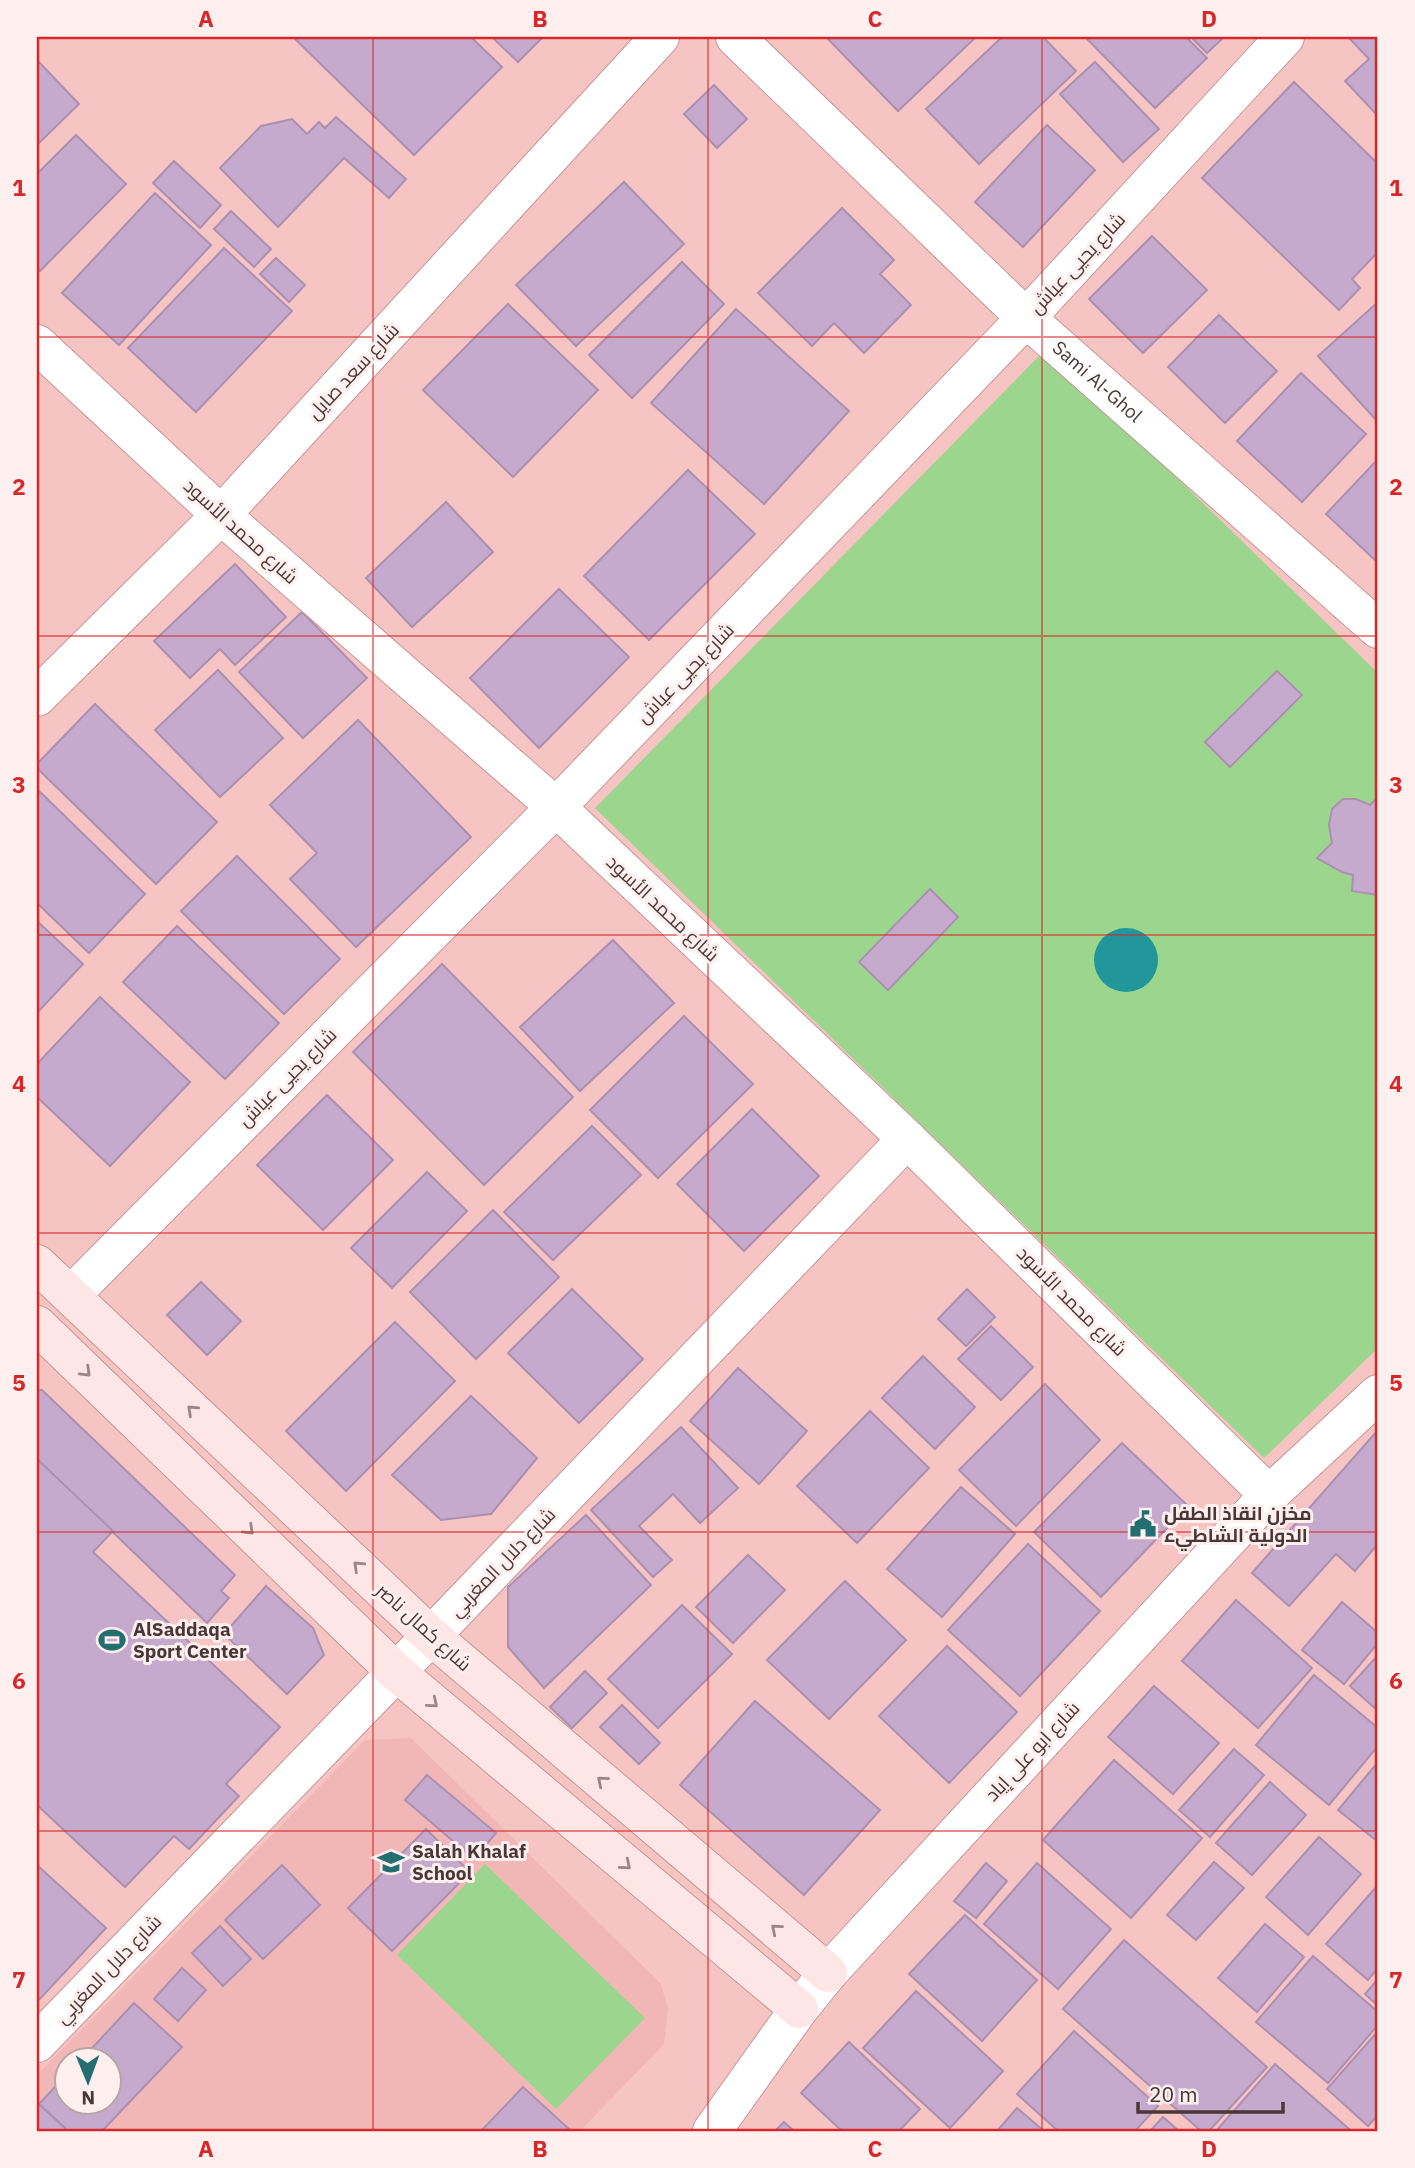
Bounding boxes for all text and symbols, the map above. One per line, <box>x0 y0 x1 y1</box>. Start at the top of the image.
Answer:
text: A <box>198 3 214 33</box>
text: B <box>532 3 548 33</box>
text: C <box>868 3 883 33</box>
text: D <box>1201 3 1217 33</box>
text: 1 <box>12 172 26 202</box>
text: 1 <box>1389 172 1403 202</box>
street label: شارع يحيى عياش <box>1024 207 1132 320</box>
street label: شارع سعد صايل <box>302 318 405 426</box>
street label: Sami Al-Ghol <box>1048 335 1147 427</box>
text: 2 <box>12 471 26 501</box>
text: 2 <box>1389 471 1403 501</box>
street label: شارع محمد الأسود <box>178 473 303 590</box>
street label: شارع يحيى عياش <box>631 618 740 730</box>
text: 3 <box>12 769 26 799</box>
text: 3 <box>1389 769 1403 799</box>
street label: شارع محمد الأسود <box>600 850 724 968</box>
street label: شارع يحيى عياش <box>233 1023 343 1133</box>
text: 4 <box>12 1068 26 1098</box>
text: 4 <box>1389 1068 1403 1098</box>
street label: شارع محمد الأسود <box>1011 1241 1132 1362</box>
one-way arrow <box>78 1364 91 1377</box>
text: 5 <box>12 1367 26 1397</box>
text: 5 <box>1389 1367 1403 1397</box>
one-way arrow <box>188 1406 201 1419</box>
place label: مخزن انقاذ الطفل الدولية الشاطيء <box>1164 1501 1312 1551</box>
street label: شارع دلال المغربي <box>444 1502 562 1624</box>
public building icon: مخزن انقاذ الطفل الدولية الشاطيء <box>1128 1509 1158 1539</box>
one-way arrow <box>241 1522 254 1535</box>
one-way arrow <box>353 1562 366 1575</box>
street label: شارع كمال ناصر <box>369 1577 477 1678</box>
place label: AlSaddaqa Sport Center <box>133 1617 247 1663</box>
sports icon: AlSaddaqa Sport Center <box>97 1625 127 1655</box>
text: 6 <box>12 1665 26 1695</box>
text: 6 <box>1389 1665 1403 1695</box>
one-way arrow <box>424 1695 437 1707</box>
street label: شارع ابو على إياد <box>980 1696 1086 1807</box>
one-way arrow <box>598 1777 611 1789</box>
place label: Salah Khalaf School <box>412 1839 526 1885</box>
school or university icon: Salah Khalaf School <box>376 1847 406 1877</box>
one-way arrow <box>618 1857 631 1869</box>
street label: شارع دلال المغربي <box>50 1909 168 2031</box>
one-way arrow <box>771 1924 783 1937</box>
text: 7 <box>12 1964 26 1994</box>
text: 7 <box>1389 1964 1403 1994</box>
north arrow <box>52 2046 122 2116</box>
scale bar <box>1138 2070 1284 2114</box>
text: 20 m <box>1149 2080 1198 2108</box>
text: N <box>81 2086 95 2110</box>
text: A <box>198 2133 214 2163</box>
text: B <box>532 2133 548 2163</box>
text: C <box>868 2133 883 2163</box>
text: D <box>1201 2133 1217 2163</box>

